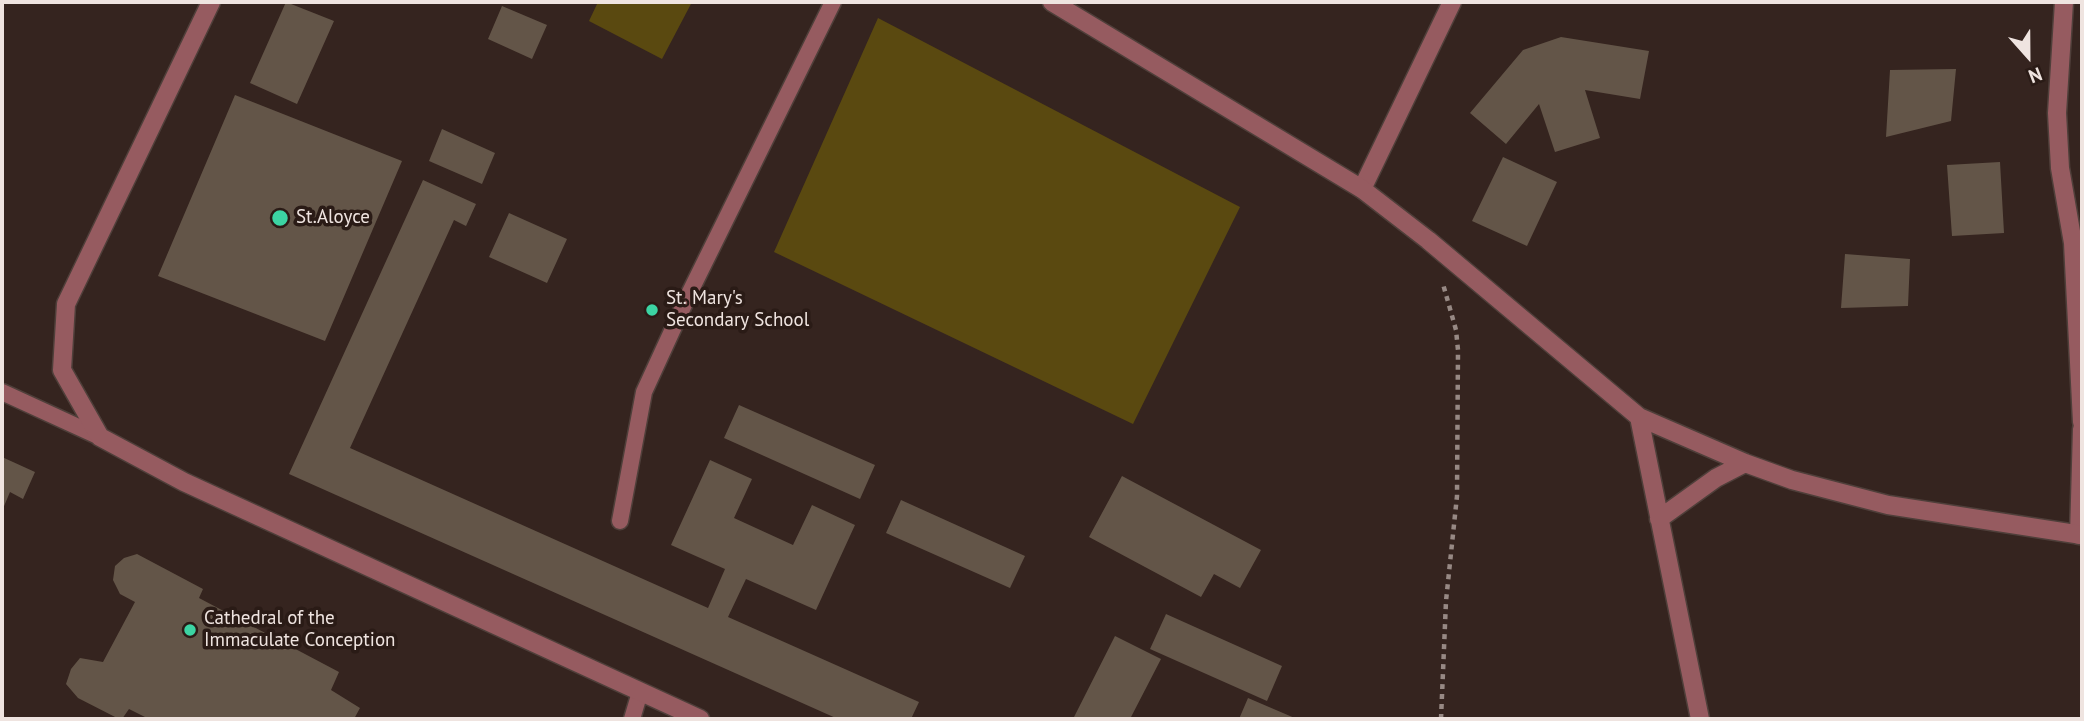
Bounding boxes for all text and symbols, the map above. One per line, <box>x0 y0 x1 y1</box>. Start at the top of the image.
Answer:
north arrow <box>1993 21 2063 91</box>
text: N <box>2025 62 2046 89</box>
place label: St.Aloyce <box>296 207 370 229</box>
marker: St.Aloyce <box>270 208 290 228</box>
place label: St. Mary's Secondary School <box>666 288 809 332</box>
marker: St. Mary's Secondary School <box>644 302 660 318</box>
place label: Cathedral of the Immaculate Conception <box>204 608 395 652</box>
marker: Cathedral of the Immaculate Conception <box>182 622 198 638</box>

